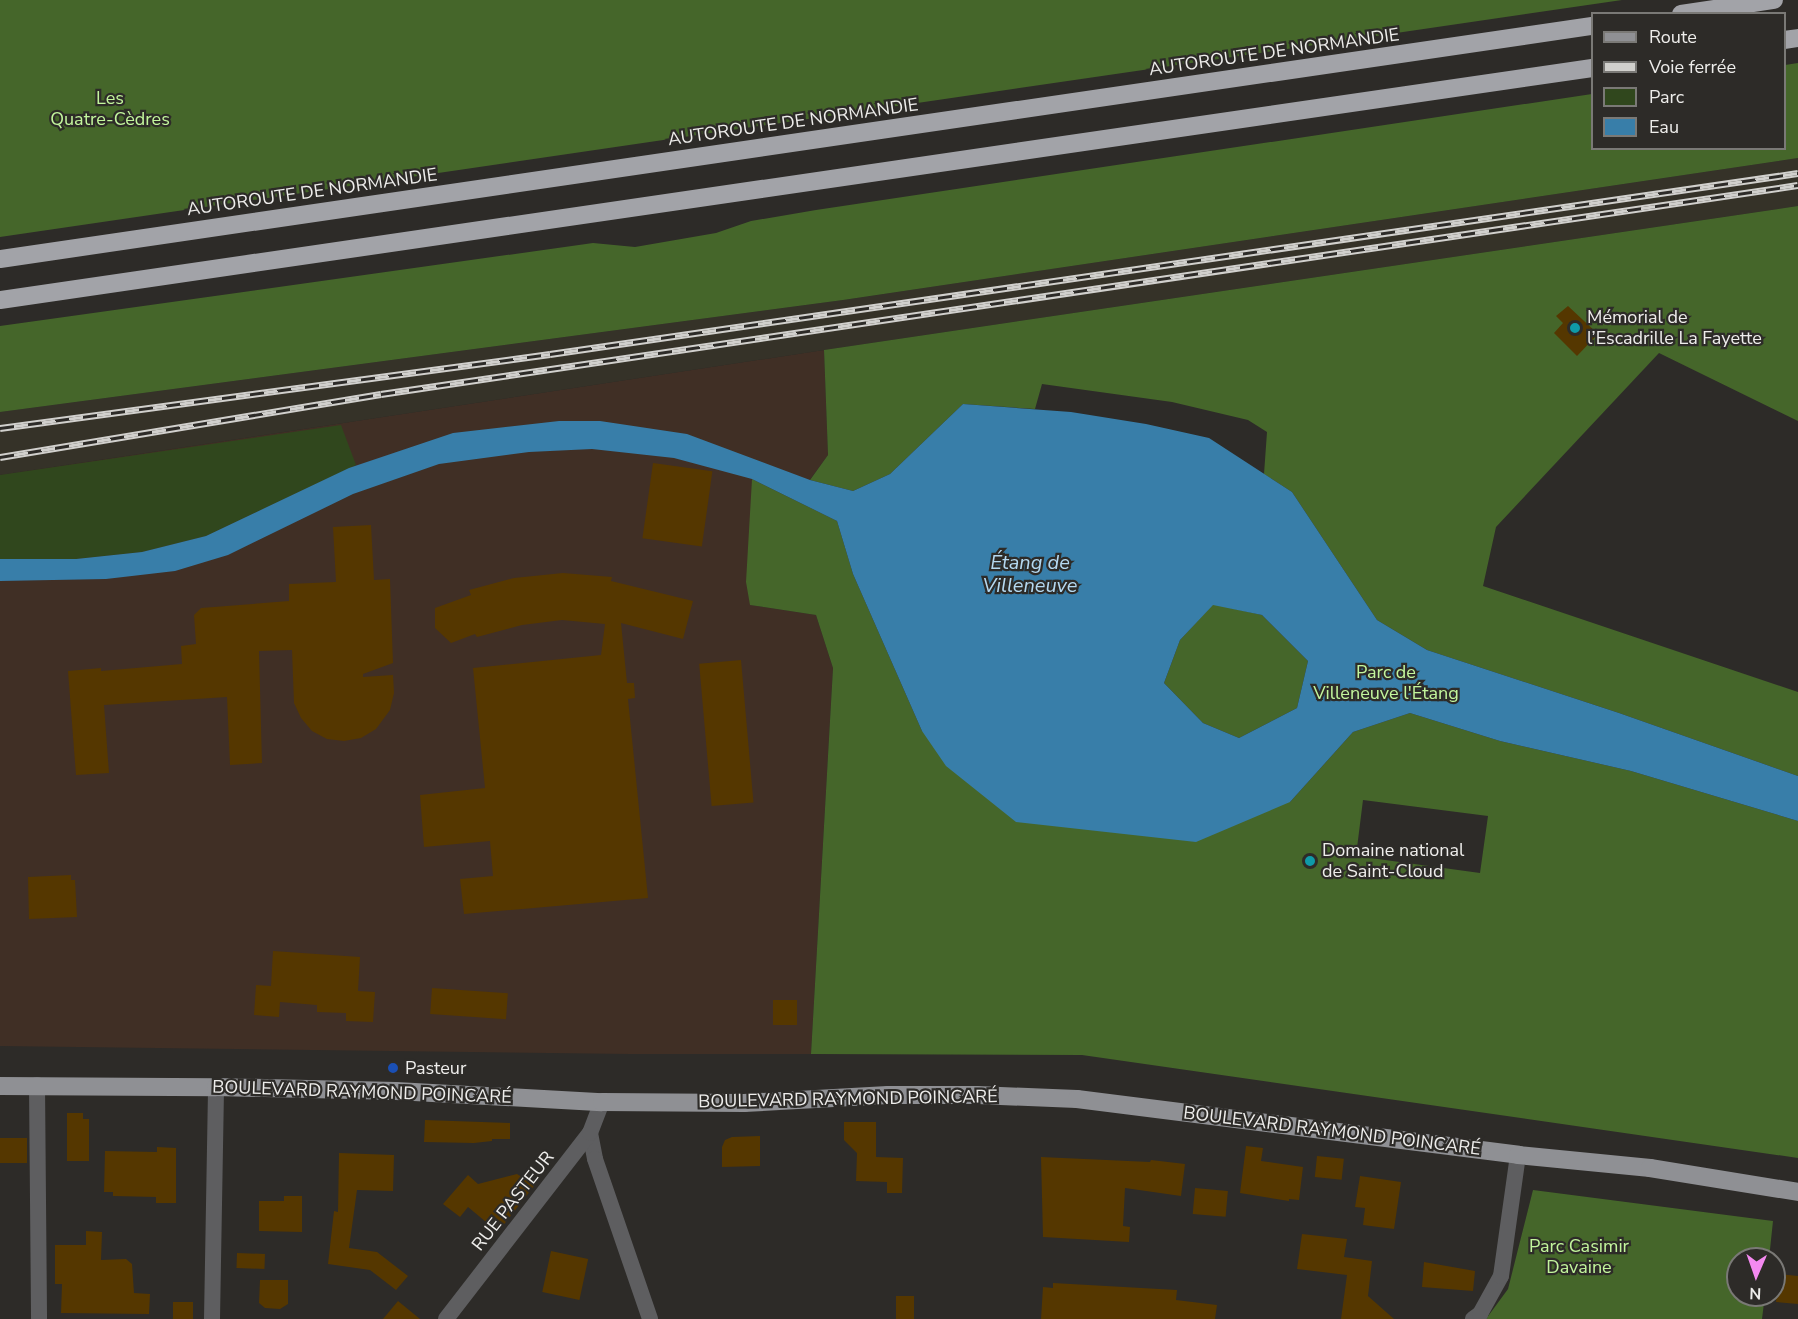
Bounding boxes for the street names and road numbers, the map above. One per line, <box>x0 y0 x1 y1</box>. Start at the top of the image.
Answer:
street label: AUTOROUTE DE NORMANDIE <box>1147 24 1401 80</box>
street label: AUTOROUTE DE NORMANDIE <box>666 94 920 150</box>
street label: AUTOROUTE DE NORMANDIE <box>185 164 439 220</box>
street label: BOULEVARD RAYMOND POINCARÉ <box>212 1076 512 1108</box>
street label: BOULEVARD RAYMOND POINCARÉ <box>698 1086 998 1112</box>
street label: BOULEVARD RAYMOND POINCARÉ <box>1182 1102 1482 1160</box>
street label: RUE PASTEUR <box>467 1147 559 1255</box>

